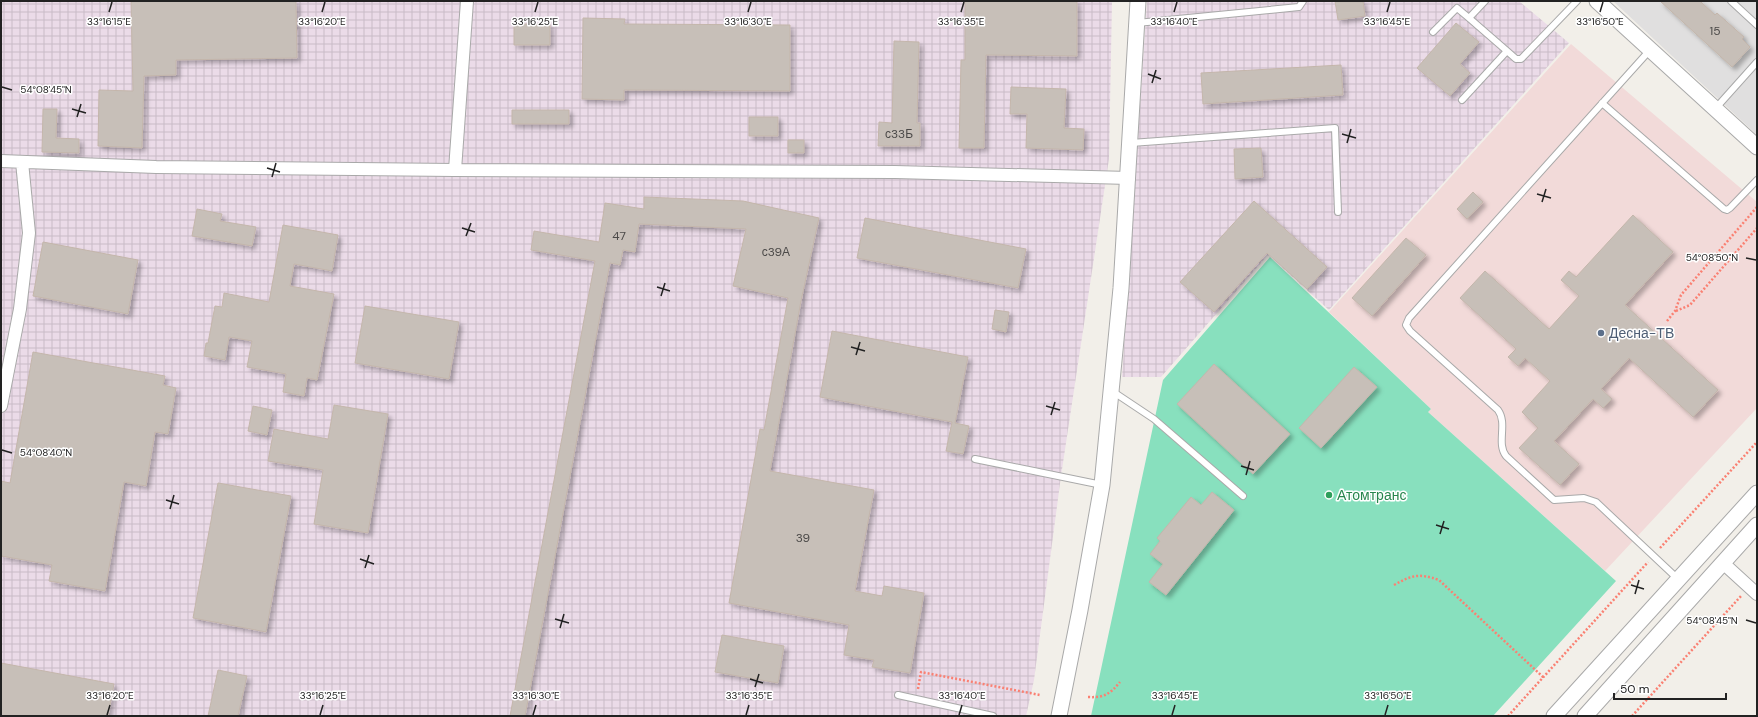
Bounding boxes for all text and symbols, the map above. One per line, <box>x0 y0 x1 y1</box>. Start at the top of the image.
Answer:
text: 33°16'15"E <box>87 15 131 28</box>
text: 33°16'20"E <box>298 15 346 28</box>
text: 33°16'25"E <box>512 15 559 28</box>
text: 33°16'30"E <box>724 15 772 28</box>
text: 33°16'35"E <box>938 15 985 28</box>
text: 33°16'40"E <box>1150 15 1198 28</box>
text: 33°16'45"E <box>1364 15 1410 28</box>
text: 33°16'50"E <box>1576 15 1624 28</box>
house number: 15 <box>1709 23 1721 39</box>
text: 54°08'45"N <box>20 83 72 96</box>
house number: с33Б <box>885 126 913 142</box>
house number: 47 <box>612 228 626 244</box>
house number: с39А <box>762 244 790 260</box>
text: 54°08'50"N <box>1686 251 1738 264</box>
place label: Десна-ТВ <box>1609 324 1674 342</box>
marker: Десна-ТВ <box>1596 328 1606 338</box>
text: 54°08'40"N <box>20 446 72 459</box>
place label: Атомтранс <box>1337 486 1406 504</box>
marker: Атомтранс <box>1324 490 1334 500</box>
house number: 39 <box>796 530 810 546</box>
text: 54°08'45"N <box>1686 614 1738 627</box>
scale bar <box>1614 675 1726 701</box>
text: 50 m <box>1620 681 1649 697</box>
text: 33°16'20"E <box>86 689 134 702</box>
text: 33°16'25"E <box>300 689 347 702</box>
text: 33°16'30"E <box>512 689 560 702</box>
text: 33°16'35"E <box>726 689 773 702</box>
text: 33°16'40"E <box>938 689 986 702</box>
text: 33°16'45"E <box>1152 689 1198 702</box>
text: 33°16'50"E <box>1364 689 1412 702</box>

